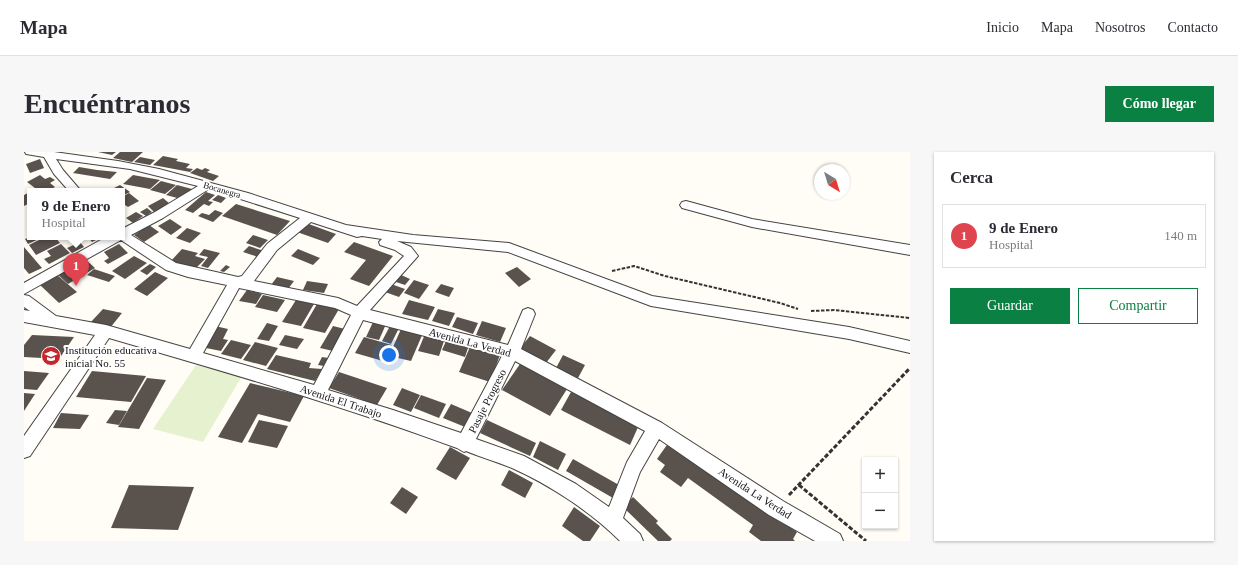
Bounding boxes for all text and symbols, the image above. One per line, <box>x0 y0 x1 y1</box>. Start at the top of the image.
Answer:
text: Mapa <box>20 17 68 38</box>
text: Inicio <box>986 20 1019 35</box>
text: Mapa <box>1041 20 1073 35</box>
text: Nosotros <box>1095 20 1145 35</box>
text: Contacto <box>1167 20 1218 35</box>
button: Cómo llegar <box>1105 86 1214 122</box>
text: Encuéntranos <box>24 88 190 119</box>
north arrow <box>814 164 850 200</box>
text: Cerca <box>950 168 993 187</box>
street label: Bocanegra <box>202 180 242 200</box>
popup <box>27 188 125 240</box>
text: 9 de Enero <box>42 198 110 214</box>
text: Hospital <box>42 215 86 230</box>
text: 9 de Enero <box>989 220 1058 236</box>
text: 1 <box>961 228 967 243</box>
text: 140 m <box>1164 228 1197 243</box>
text: Hospital <box>989 237 1033 252</box>
pin: 1 <box>63 253 89 286</box>
button: Guardar <box>950 288 1070 324</box>
button: Compartir <box>1078 288 1198 324</box>
street label: Avenida La Verdad <box>428 325 513 359</box>
place label: Institución educativa inicial No. 55 <box>65 344 157 369</box>
school or university icon: Institución educativa inicial No. 55 <box>40 345 62 367</box>
your location <box>379 345 399 365</box>
street label: Pasaje Progreso <box>466 367 508 435</box>
street label: Avenida El Trabajo <box>299 382 384 420</box>
map controls <box>862 457 898 529</box>
button: + <box>862 457 898 493</box>
street label: Avenida La Verdad <box>716 465 794 521</box>
button: − <box>862 493 898 529</box>

